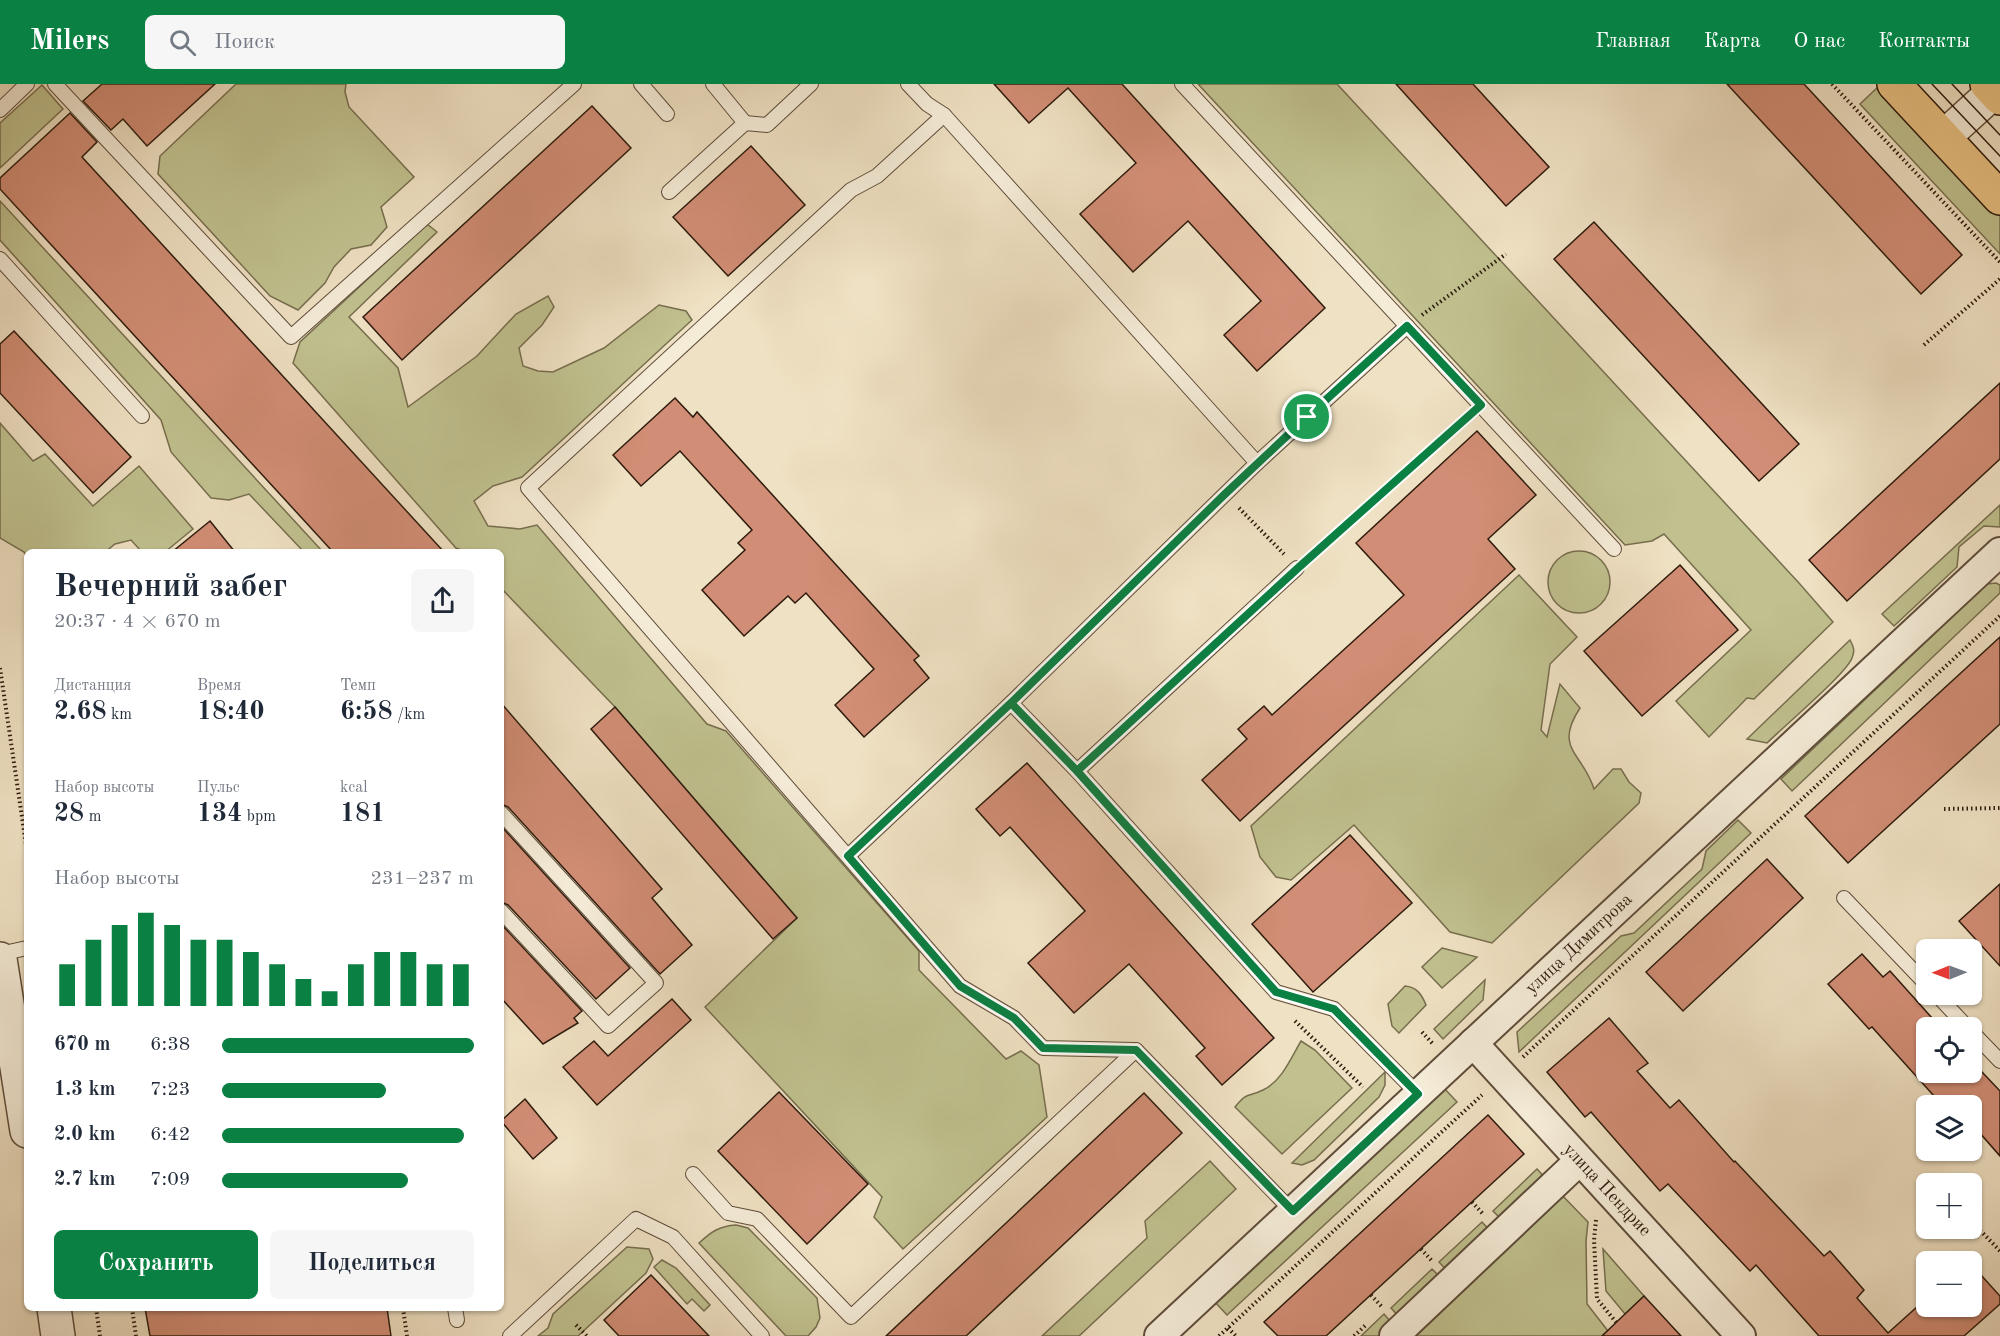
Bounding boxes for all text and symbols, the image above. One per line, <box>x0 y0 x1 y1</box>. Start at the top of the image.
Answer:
search box <box>145 15 565 69</box>
icon: search <box>166 26 199 59</box>
text: Milers <box>30 28 109 56</box>
text: Поиск <box>214 31 275 53</box>
text: Главная <box>1595 31 1671 52</box>
text: Карта <box>1704 31 1761 52</box>
text: О нас <box>1794 31 1845 52</box>
text: Контакты <box>1878 31 1970 52</box>
pin <box>1281 391 1332 442</box>
icon: arrive <box>1290 400 1323 433</box>
button: share <box>411 569 474 632</box>
text: Вечерний забег <box>54 571 287 604</box>
text: 20:37 · 4 × 670 m <box>54 612 221 632</box>
text: Дистанция <box>54 678 131 694</box>
text: Время <box>197 678 241 694</box>
text: Темп <box>340 678 376 694</box>
text: 2.68 <box>54 699 107 725</box>
text: 18:40 <box>197 699 265 725</box>
text: 6:58 <box>340 699 393 725</box>
text: km <box>107 707 132 723</box>
text: /km <box>393 707 425 723</box>
text: Набор высоты <box>54 780 154 796</box>
text: Пульс <box>197 780 240 796</box>
text: kcal <box>340 780 368 796</box>
text: 28 <box>54 801 84 827</box>
text: 134 <box>197 801 242 827</box>
text: 181 <box>340 801 385 827</box>
text: m <box>84 809 101 825</box>
text: bpm <box>242 809 276 825</box>
text: Набор высоты <box>54 869 180 889</box>
text: 231–237 m <box>371 869 474 889</box>
street label: улица Димитрова <box>1522 890 1636 998</box>
north arrow <box>1916 939 1982 1005</box>
map controls <box>1916 939 1982 1317</box>
button: locate <box>1916 1017 1982 1083</box>
text: 670 m <box>54 1035 110 1055</box>
text: 6:38 <box>150 1035 190 1055</box>
text: 1.3 km <box>54 1080 116 1100</box>
text: 7:23 <box>150 1080 190 1100</box>
button: layers <box>1916 1095 1982 1161</box>
text: 2.0 km <box>54 1125 116 1145</box>
text: 6:42 <box>150 1125 190 1145</box>
street label: улица Пендрие <box>1560 1140 1654 1240</box>
text: 2.7 km <box>54 1170 116 1190</box>
text: 7:09 <box>150 1170 190 1190</box>
button: + <box>1916 1173 1982 1239</box>
button: Сохранить <box>54 1230 258 1299</box>
button: Поделиться <box>270 1230 474 1299</box>
button: − <box>1916 1251 1982 1317</box>

